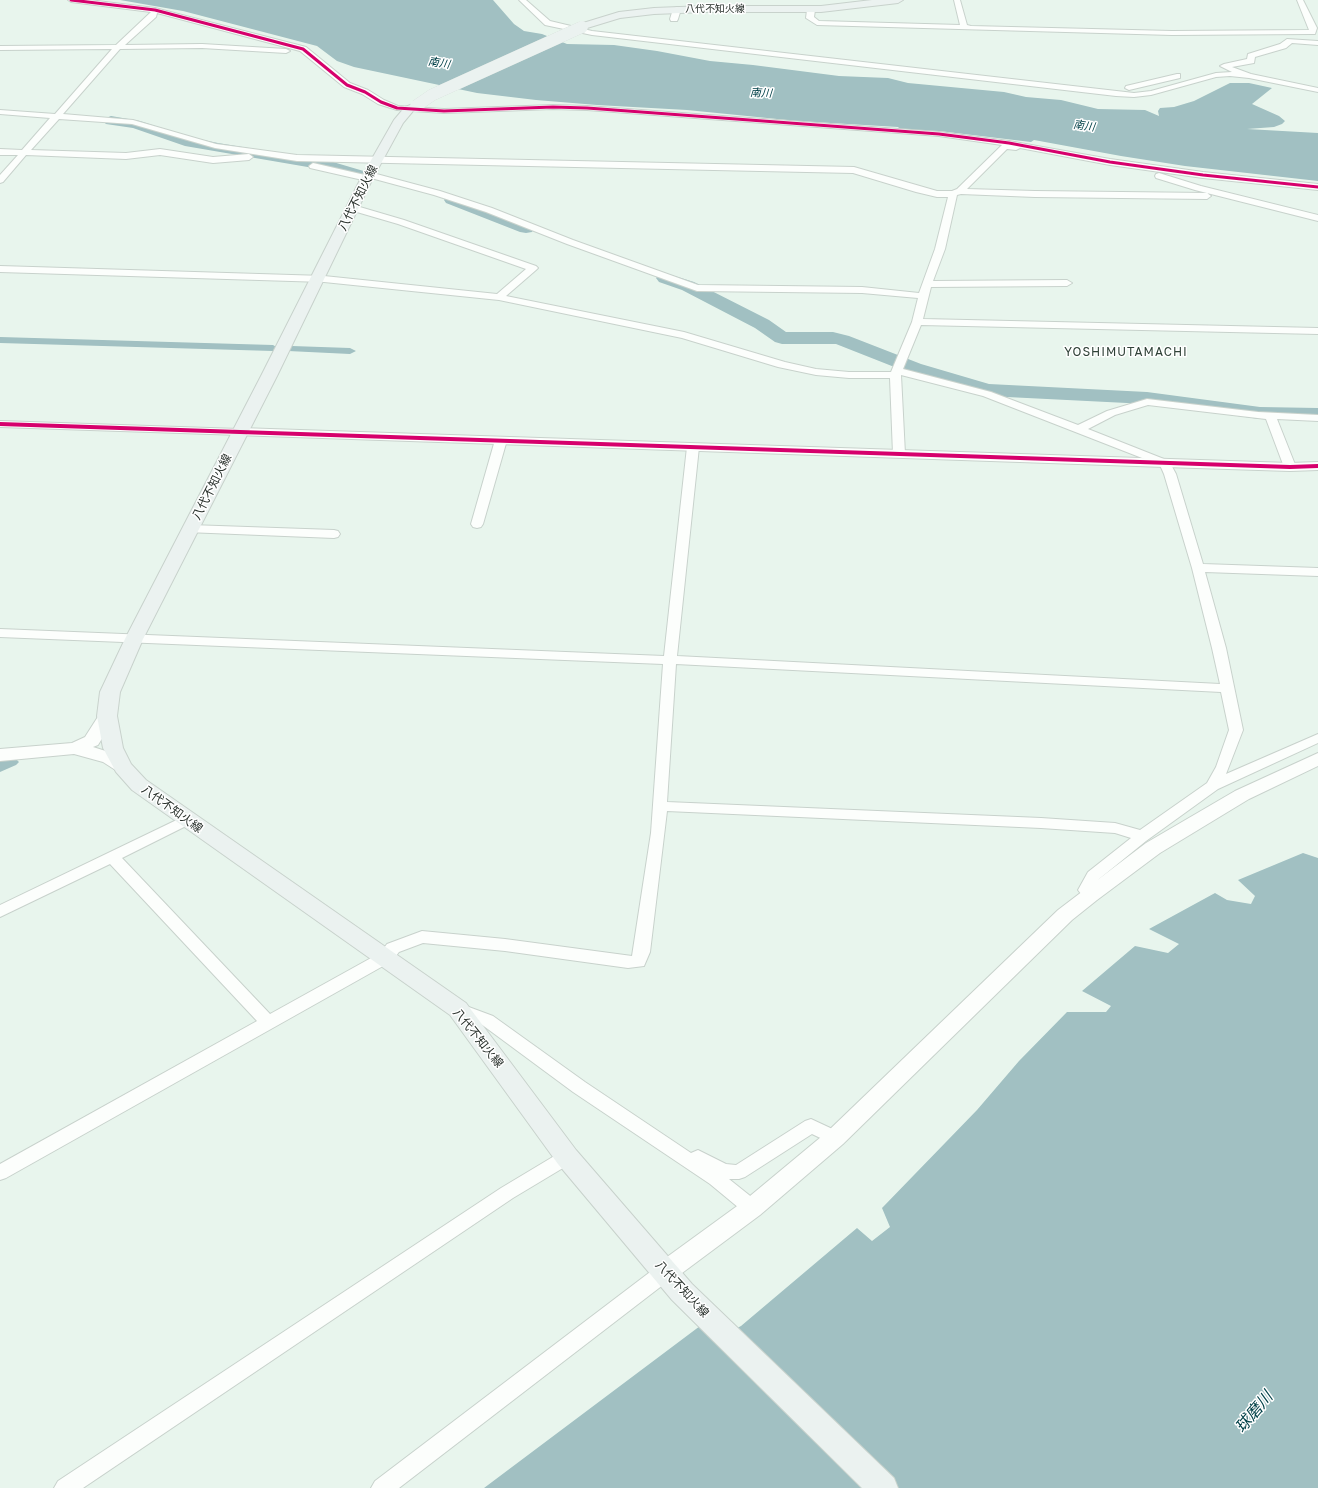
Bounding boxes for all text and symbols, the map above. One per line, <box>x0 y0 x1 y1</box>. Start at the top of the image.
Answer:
street label: 八代不知火線 <box>685 3 745 15</box>
water label: 南川 <box>427 55 451 71</box>
water label: 南川 <box>750 86 772 100</box>
water label: 南川 <box>1072 118 1096 134</box>
street label: 八代不知火線 <box>335 163 381 233</box>
district label: YOSHIMUTAMACHI <box>1064 345 1188 359</box>
street label: 八代不知火線 <box>189 452 235 522</box>
street label: 八代不知火線 <box>139 782 205 836</box>
street label: 八代不知火線 <box>450 1005 506 1071</box>
street label: 八代不知火線 <box>652 1258 712 1320</box>
water label: 球磨川 <box>1231 1387 1277 1437</box>

